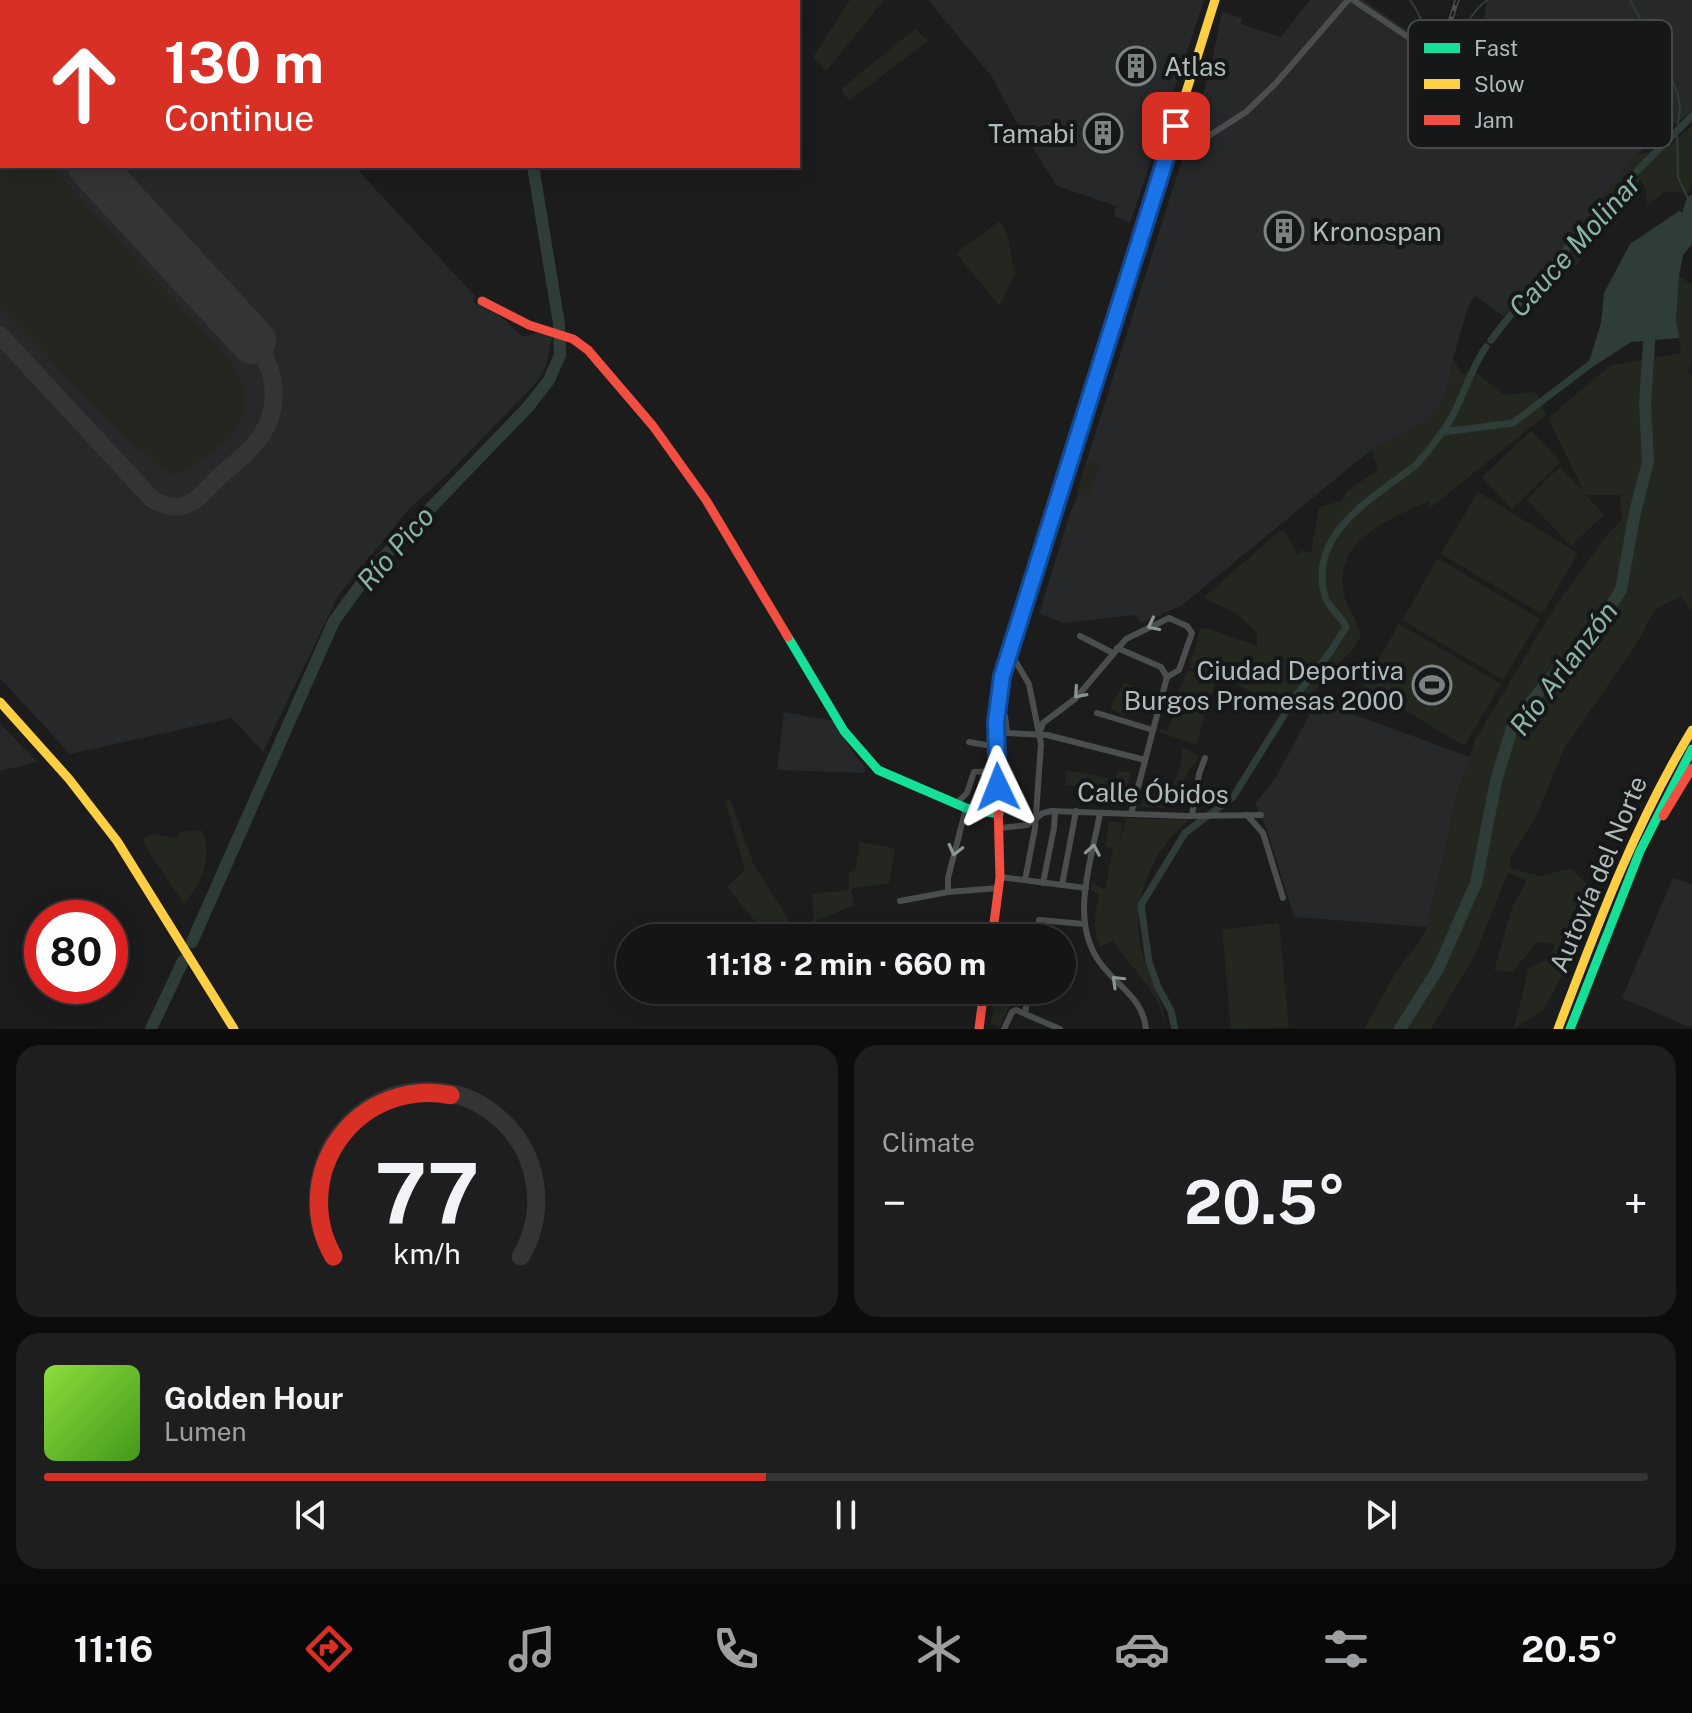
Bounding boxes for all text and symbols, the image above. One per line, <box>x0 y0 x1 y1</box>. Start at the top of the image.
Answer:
legend <box>1408 20 1672 148</box>
text: 130 m <box>164 30 324 96</box>
icon: ahead <box>32 32 136 136</box>
text: Fast <box>1474 35 1518 61</box>
building icon: Atlas <box>1115 45 1157 87</box>
place label: Atlas <box>1164 51 1226 82</box>
text: Slow <box>1474 71 1524 97</box>
pin <box>1142 92 1210 160</box>
text: Continue <box>164 97 314 139</box>
icon: arrive <box>1154 104 1198 148</box>
text: Jam <box>1474 107 1514 133</box>
building icon: Tamabi <box>1082 112 1124 154</box>
place label: Tamabi <box>988 118 1075 149</box>
water label: Cauce Molinar <box>1501 167 1647 323</box>
building icon: Kronospan <box>1263 210 1305 252</box>
place label: Kronospan <box>1312 216 1442 247</box>
water label: Río Pico <box>350 499 440 597</box>
water label: Río Arlanzón <box>1502 595 1624 741</box>
one-way arrow <box>1147 616 1162 631</box>
place label: Ciudad Deportiva Burgos Promesas 2000 <box>1124 655 1404 716</box>
sports icon: Ciudad Deportiva Burgos Promesas 2000 <box>1411 664 1453 706</box>
one-way arrow <box>1074 684 1089 699</box>
position arrow <box>956 745 1040 829</box>
street label: Autovía del Norte <box>1543 771 1653 977</box>
street label: Calle Óbidos <box>1077 776 1229 810</box>
one-way arrow <box>947 842 964 856</box>
one-way arrow <box>1084 843 1101 857</box>
speed limit sign: 80 <box>24 900 128 1004</box>
text: 11:18 · 2 min · 660 m <box>706 946 986 982</box>
one-way arrow <box>1112 976 1126 990</box>
text: Climate <box>882 1127 975 1158</box>
text: 77 <box>375 1144 479 1242</box>
text: 20.5° <box>1184 1167 1346 1238</box>
text: − <box>882 1177 906 1229</box>
text: + <box>1624 1177 1648 1229</box>
text: km/h <box>393 1237 461 1270</box>
text: Golden Hour <box>164 1380 343 1416</box>
text: Lumen <box>164 1416 247 1447</box>
icon: previous <box>289 1493 333 1537</box>
icon: pause <box>824 1493 868 1537</box>
icon: next <box>1359 1493 1403 1537</box>
icon: directions <box>301 1621 357 1677</box>
icon: music <box>504 1621 560 1677</box>
icon: phone <box>708 1621 764 1677</box>
icon: climate <box>911 1621 967 1677</box>
icon: car <box>1114 1621 1170 1677</box>
icon: filters <box>1318 1621 1374 1677</box>
text: 11:16 <box>74 1628 153 1670</box>
text: 20.5° <box>1521 1628 1618 1670</box>

